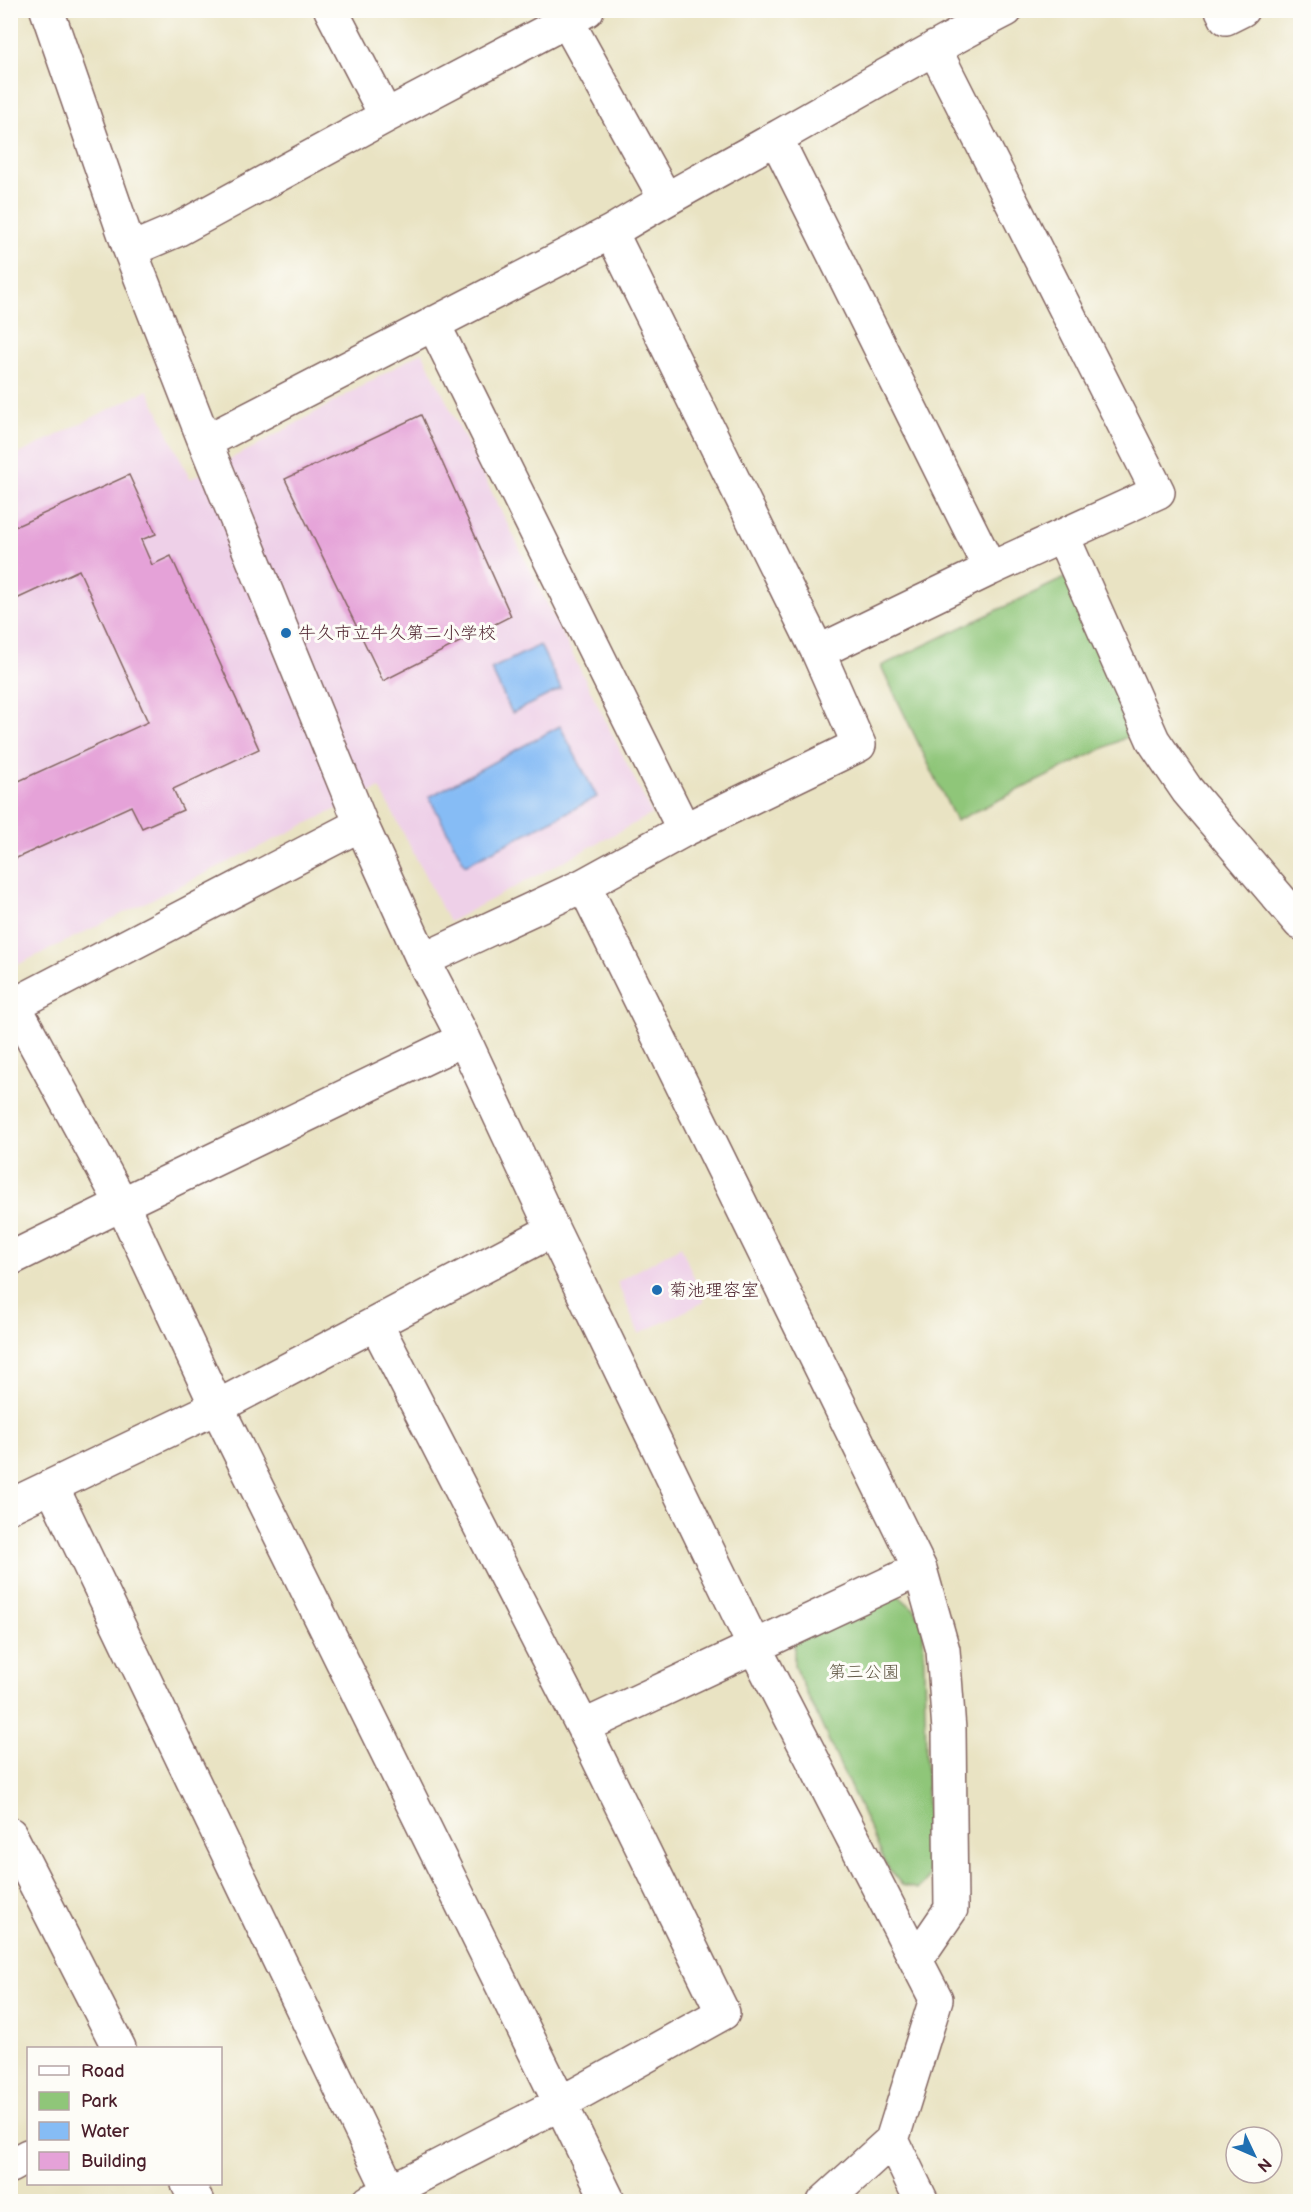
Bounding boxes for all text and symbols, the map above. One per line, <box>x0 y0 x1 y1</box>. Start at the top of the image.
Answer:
place label: 牛久市立牛久第二小学校 <box>298 623 496 644</box>
marker: 牛久市立牛久第二小学校 <box>279 626 293 640</box>
place label: 菊池理容室 <box>669 1280 759 1301</box>
marker: 菊池理容室 <box>650 1283 664 1297</box>
park label: 第三公園 <box>828 1662 900 1683</box>
legend <box>27 2047 222 2185</box>
text: Road <box>81 2061 125 2082</box>
text: Park <box>81 2091 117 2112</box>
text: Water <box>81 2121 129 2142</box>
north arrow <box>1224 2125 1284 2185</box>
text: Building <box>81 2151 147 2172</box>
text: N <box>1253 2153 1275 2175</box>

